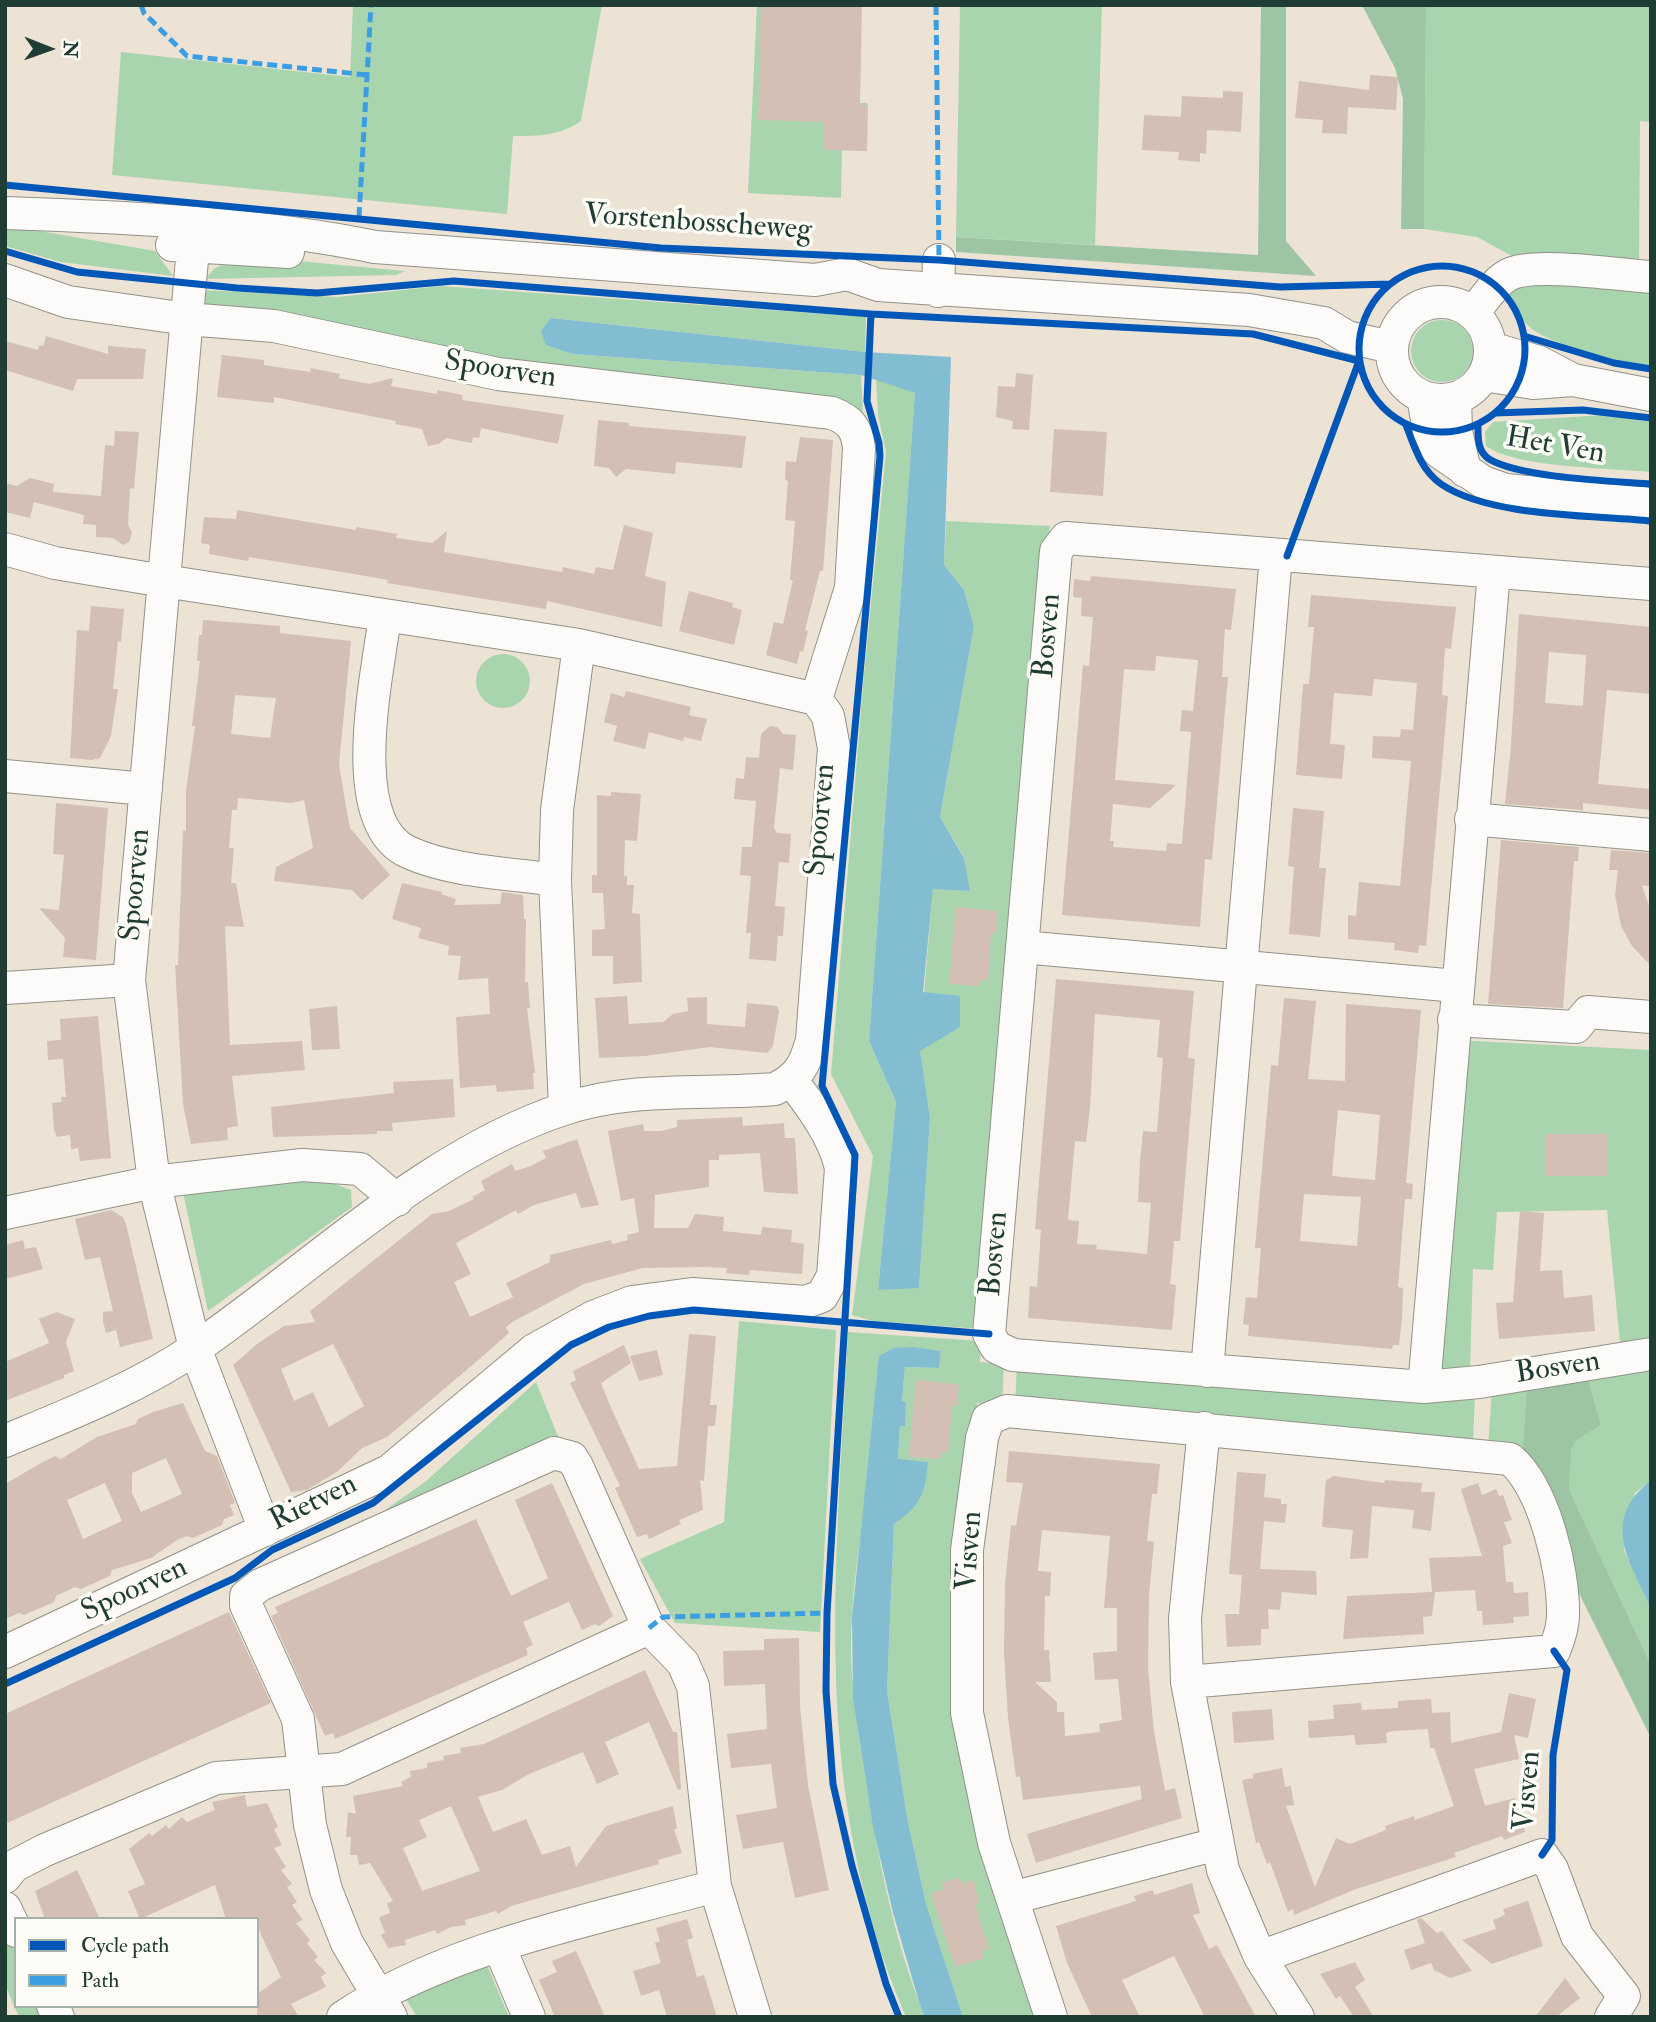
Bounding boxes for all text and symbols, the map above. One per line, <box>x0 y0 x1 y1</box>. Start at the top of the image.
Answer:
north arrow <box>14 14 84 84</box>
text: N <box>58 41 82 58</box>
street label: Vorstenbosscheweg <box>583 198 813 250</box>
street label: Spoorven <box>441 344 559 398</box>
street label: Het Ven <box>1503 421 1607 473</box>
street label: Bosven <box>1027 592 1071 680</box>
street label: Spoorven <box>799 762 845 878</box>
street label: Spoorven <box>114 827 160 943</box>
street label: Bosven <box>974 1210 1018 1298</box>
street label: Bosven <box>1513 1345 1603 1393</box>
street label: Rietven <box>265 1468 363 1540</box>
street label: Visven <box>950 1510 992 1592</box>
street label: Spoorven <box>76 1551 194 1631</box>
street label: Visven <box>1508 1750 1550 1832</box>
legend <box>14 1917 259 2008</box>
text: Cycle path <box>81 1932 169 1959</box>
text: Path <box>81 1967 119 1994</box>

